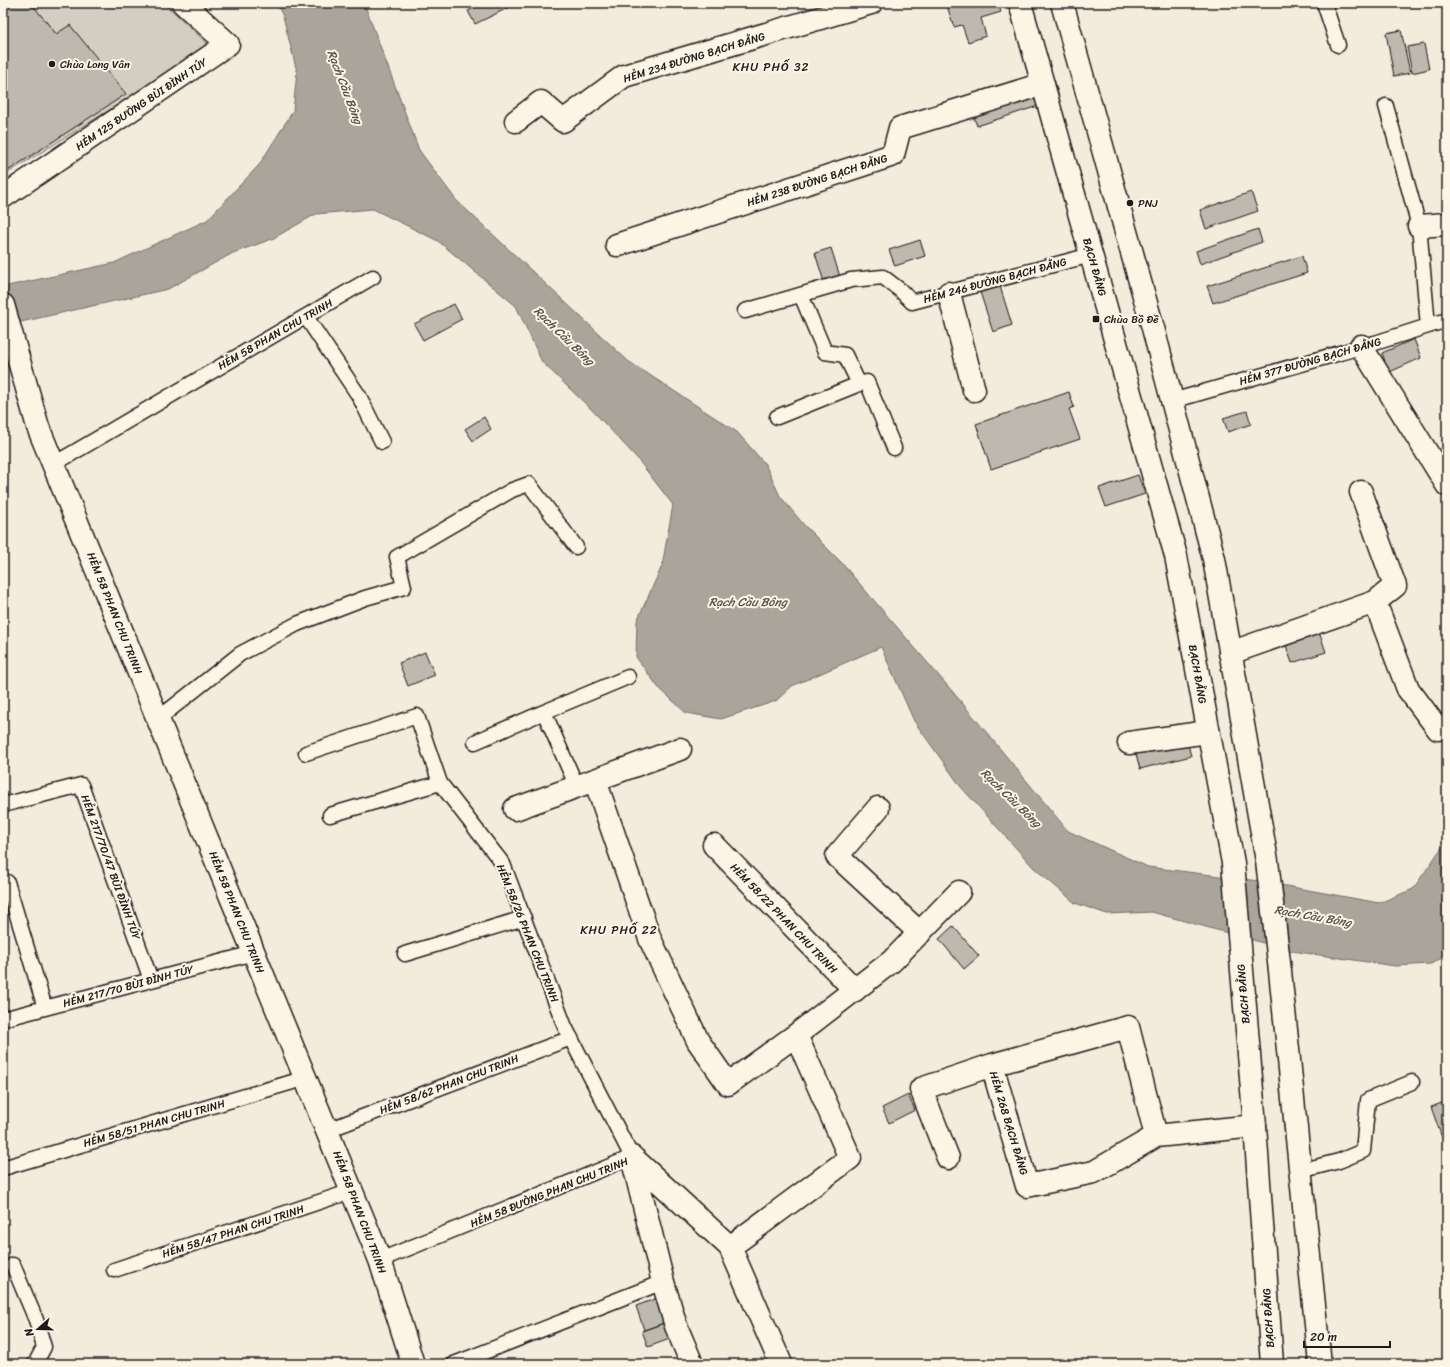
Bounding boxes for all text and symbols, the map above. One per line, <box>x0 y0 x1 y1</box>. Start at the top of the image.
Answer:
street label: HẺM 234 ĐƯỜNG BẠCH ĐẰNG <box>621 27 768 88</box>
water label: Rạch Cầu Bông <box>321 47 370 129</box>
street label: HẺM 125 ĐƯỜNG BÙI ĐÌNH TÚY <box>71 52 212 156</box>
place label: Chùa Long Vân <box>60 55 130 74</box>
district label: KHU PHỐ 32 <box>732 56 810 78</box>
marker: Chùa Long Vân <box>47 59 57 69</box>
street label: HẺM 238 ĐƯỜNG BẠCH ĐẰNG <box>744 149 890 212</box>
place label: PNJ <box>1138 194 1158 213</box>
marker: PNJ <box>1125 198 1135 208</box>
street label: BẠCH ĐẰNG <box>1077 236 1112 299</box>
street label: HẺM 246 ĐƯỜNG BẠCH ĐẰNG <box>921 252 1069 309</box>
street label: HẺM 58 PHAN CHU TRINH <box>214 294 337 375</box>
water label: Rạch Cầu Bông <box>528 301 601 372</box>
place label: Chùa Bồ Đề <box>1104 310 1159 329</box>
marker: Chùa Bồ Đề <box>1091 314 1101 324</box>
street label: HẺM 377 ĐƯỜNG BẠCH ĐẰNG <box>1237 332 1384 391</box>
street label: HẺM 58 PHAN CHU TRINH <box>81 549 148 677</box>
water label: Rạch Cầu Bông <box>709 591 789 613</box>
street label: BẠCH ĐẰNG <box>1183 643 1212 705</box>
water label: Rạch Cầu Bông <box>975 763 1048 834</box>
street label: HẺM 217/70/47 BÙI ĐÌNH TÚY <box>75 792 146 943</box>
street label: HẺM 58 PHAN CHU TRINH <box>203 848 270 976</box>
street label: HẺM 58/22 PHAN CHU TRINH <box>725 858 842 978</box>
street label: HẺM 58/26 PHAN CHU TRINH <box>491 861 564 1006</box>
water label: Rạch Cầu Bông <box>1273 898 1355 934</box>
district label: KHU PHỐ 22 <box>580 919 658 941</box>
street label: HẺM 217/70 BÙI ĐÌNH TÚY <box>61 960 197 1013</box>
street label: BẠCH ĐẰNG <box>1231 963 1256 1025</box>
street label: HẺM 58/62 PHAN CHU TRINH <box>377 1049 522 1120</box>
street label: HẺM 268 BẠCH ĐẰNG <box>984 1069 1033 1178</box>
street label: HẺM 58/51 PHAN CHU TRINH <box>81 1094 228 1153</box>
street label: HẺM 58 PHAN CHU TRINH <box>327 1148 392 1277</box>
street label: HẺM 58 ĐƯỜNG PHAN CHU TRINH <box>467 1152 631 1233</box>
street label: HẺM 58/47 PHAN CHU TRINH <box>160 1199 307 1263</box>
street label: BẠCH ĐẰNG <box>1257 1287 1280 1349</box>
north arrow <box>18 1309 58 1349</box>
scale bar <box>1304 1323 1390 1349</box>
text: N <box>19 1325 40 1340</box>
text: 20 m <box>1310 1326 1337 1348</box>

